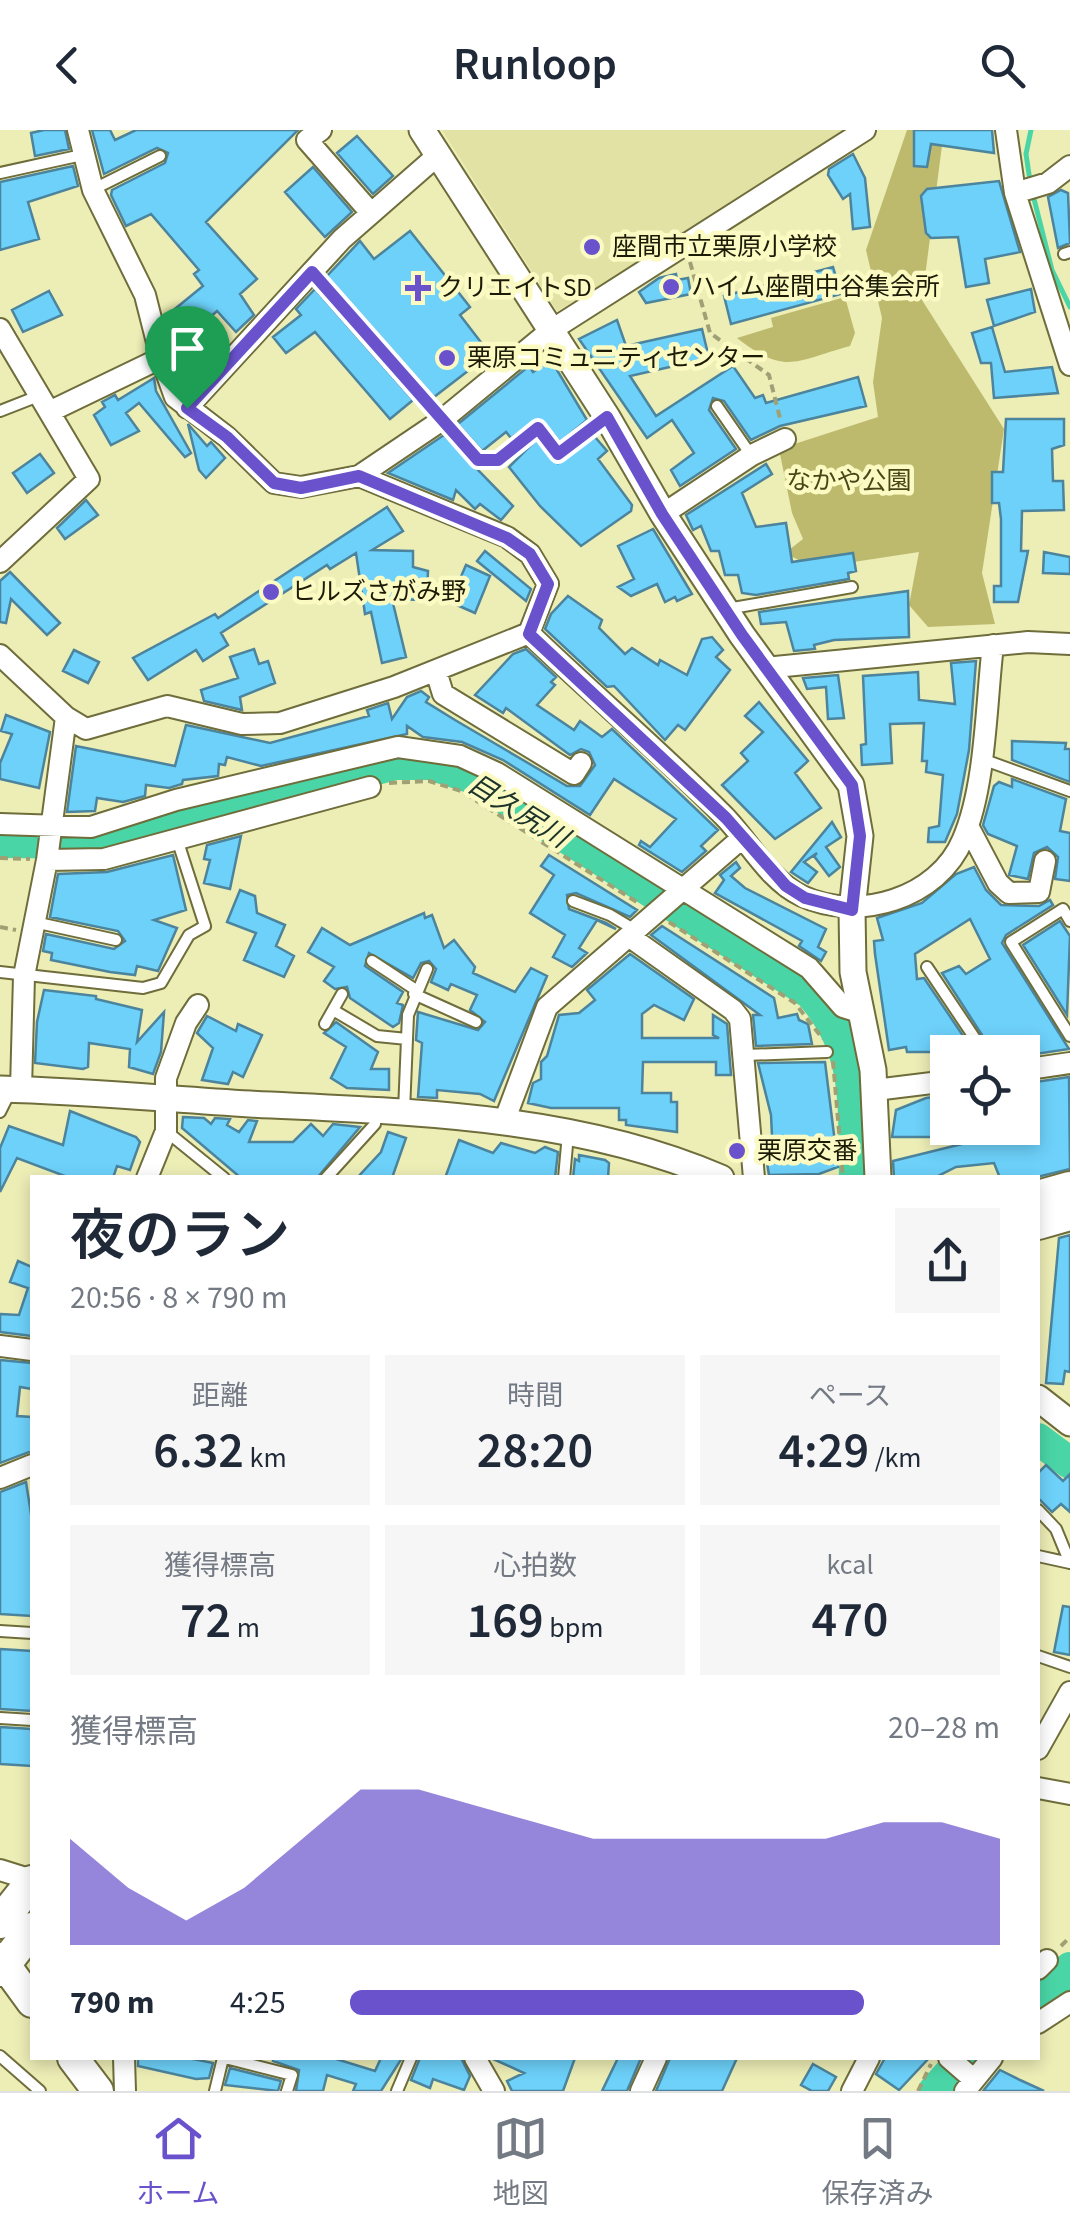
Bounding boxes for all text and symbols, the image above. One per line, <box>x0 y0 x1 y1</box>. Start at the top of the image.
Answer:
text: Runloop <box>453 33 617 97</box>
icon: back <box>40 38 95 93</box>
icon: search <box>975 38 1030 93</box>
place label: 座間市立栗原小学校 <box>612 229 837 265</box>
marker: 座間市立栗原小学校 <box>581 236 603 258</box>
place label: ハイム座間中谷集会所 <box>691 269 940 305</box>
place label: クリエイトSD <box>438 270 592 306</box>
marker: ハイム座間中谷集会所 <box>660 276 682 298</box>
marker: クリエイトSD <box>407 277 429 299</box>
pin <box>145 306 230 409</box>
icon: arrive <box>160 321 215 376</box>
place label: 栗原コミュニティセンター <box>467 340 766 376</box>
marker: 栗原コミュニティセンター <box>436 347 458 369</box>
park label: なかや公園 <box>786 463 912 499</box>
place label: ヒルズさがみ野 <box>291 574 466 610</box>
marker: ヒルズさがみ野 <box>260 581 282 603</box>
water label: 目久尻川 <box>460 764 579 859</box>
map controls <box>930 1035 1040 1145</box>
button: locate <box>930 1035 1040 1145</box>
place label: 栗原交番 <box>757 1133 857 1169</box>
marker: 栗原交番 <box>726 1140 748 1162</box>
text: 夜のラン <box>70 1198 290 1276</box>
button: share <box>895 1208 1000 1313</box>
text: 20:56 · 8 × 790 m <box>70 1275 288 1321</box>
text: 距離 <box>192 1376 248 1416</box>
text: 時間 <box>507 1376 563 1416</box>
text: ペース <box>809 1376 891 1416</box>
text: 6.32 <box>153 1416 244 1487</box>
text: 28:20 <box>477 1416 593 1487</box>
text: 4:29 <box>778 1416 869 1487</box>
text: km <box>244 1438 287 1478</box>
text: /km <box>869 1438 922 1478</box>
text: kcal <box>826 1545 874 1585</box>
text: 獲得標高 <box>164 1546 276 1586</box>
text: 心拍数 <box>493 1546 577 1586</box>
text: 470 <box>812 1585 888 1656</box>
text: 72 <box>180 1586 231 1657</box>
text: 169 <box>467 1586 544 1657</box>
text: m <box>231 1608 260 1648</box>
text: bpm <box>544 1608 603 1648</box>
text: 20–28 m <box>888 1705 1000 1751</box>
text: 獲得標高 <box>70 1709 198 1755</box>
text: 790 m <box>70 1980 155 2026</box>
text: 4:25 <box>230 1980 286 2026</box>
tab: ホーム <box>136 2111 220 2214</box>
tab: 地図 <box>493 2111 549 2214</box>
tab: 保存済み <box>821 2111 934 2214</box>

